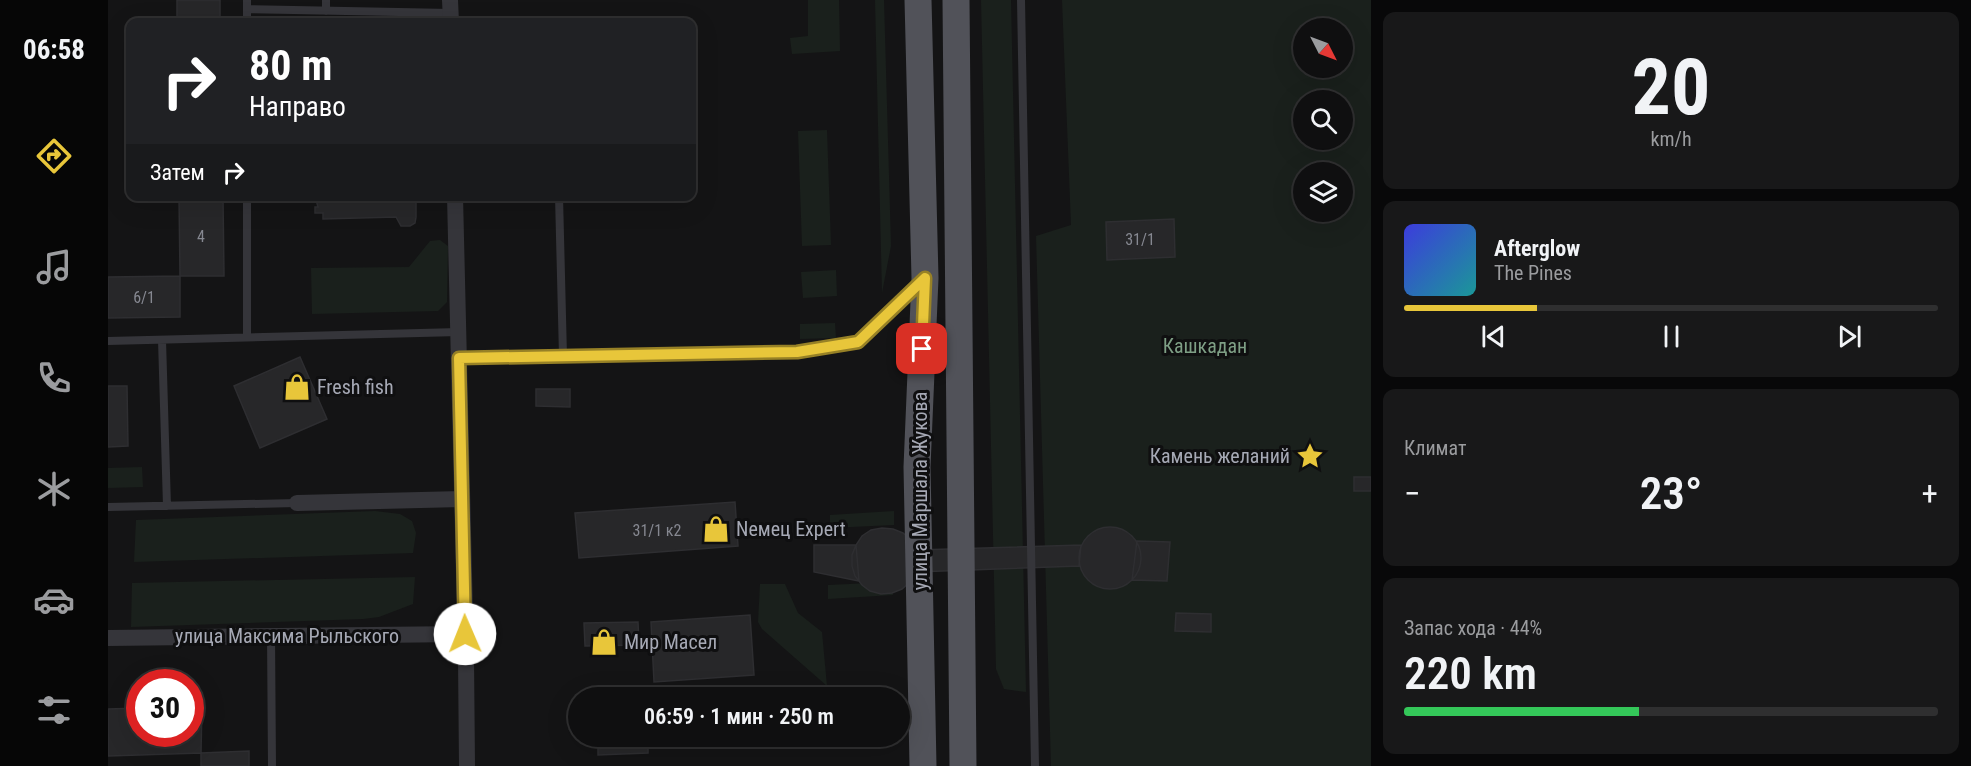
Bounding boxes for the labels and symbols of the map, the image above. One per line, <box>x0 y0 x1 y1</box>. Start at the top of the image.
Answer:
north arrow <box>1293 18 1353 78</box>
house number: 4 <box>197 227 205 246</box>
house number: 31/1 <box>1125 230 1155 249</box>
house number: 6/1 <box>133 288 155 307</box>
pin <box>896 323 947 374</box>
park label: Кашкадан <box>1163 334 1247 358</box>
shop icon: Fresh fish <box>282 372 312 402</box>
place label: Fresh fish <box>317 375 394 399</box>
street label: улица Маршала Жукова <box>908 392 932 590</box>
place icon: Камень желаний <box>1295 441 1325 471</box>
place label: Камень желаний <box>1150 444 1290 468</box>
shop icon: Nемец Expert <box>701 514 731 544</box>
place label: Nемец Expert <box>736 517 846 541</box>
house number: 31/1 к2 <box>633 521 682 540</box>
position arrow <box>433 602 497 666</box>
street label: улица Максима Рыльского <box>175 624 399 648</box>
shop icon: Мир Масел <box>589 627 619 657</box>
place label: Мир Масел <box>624 630 717 654</box>
speed limit sign: 30 <box>126 669 204 747</box>

